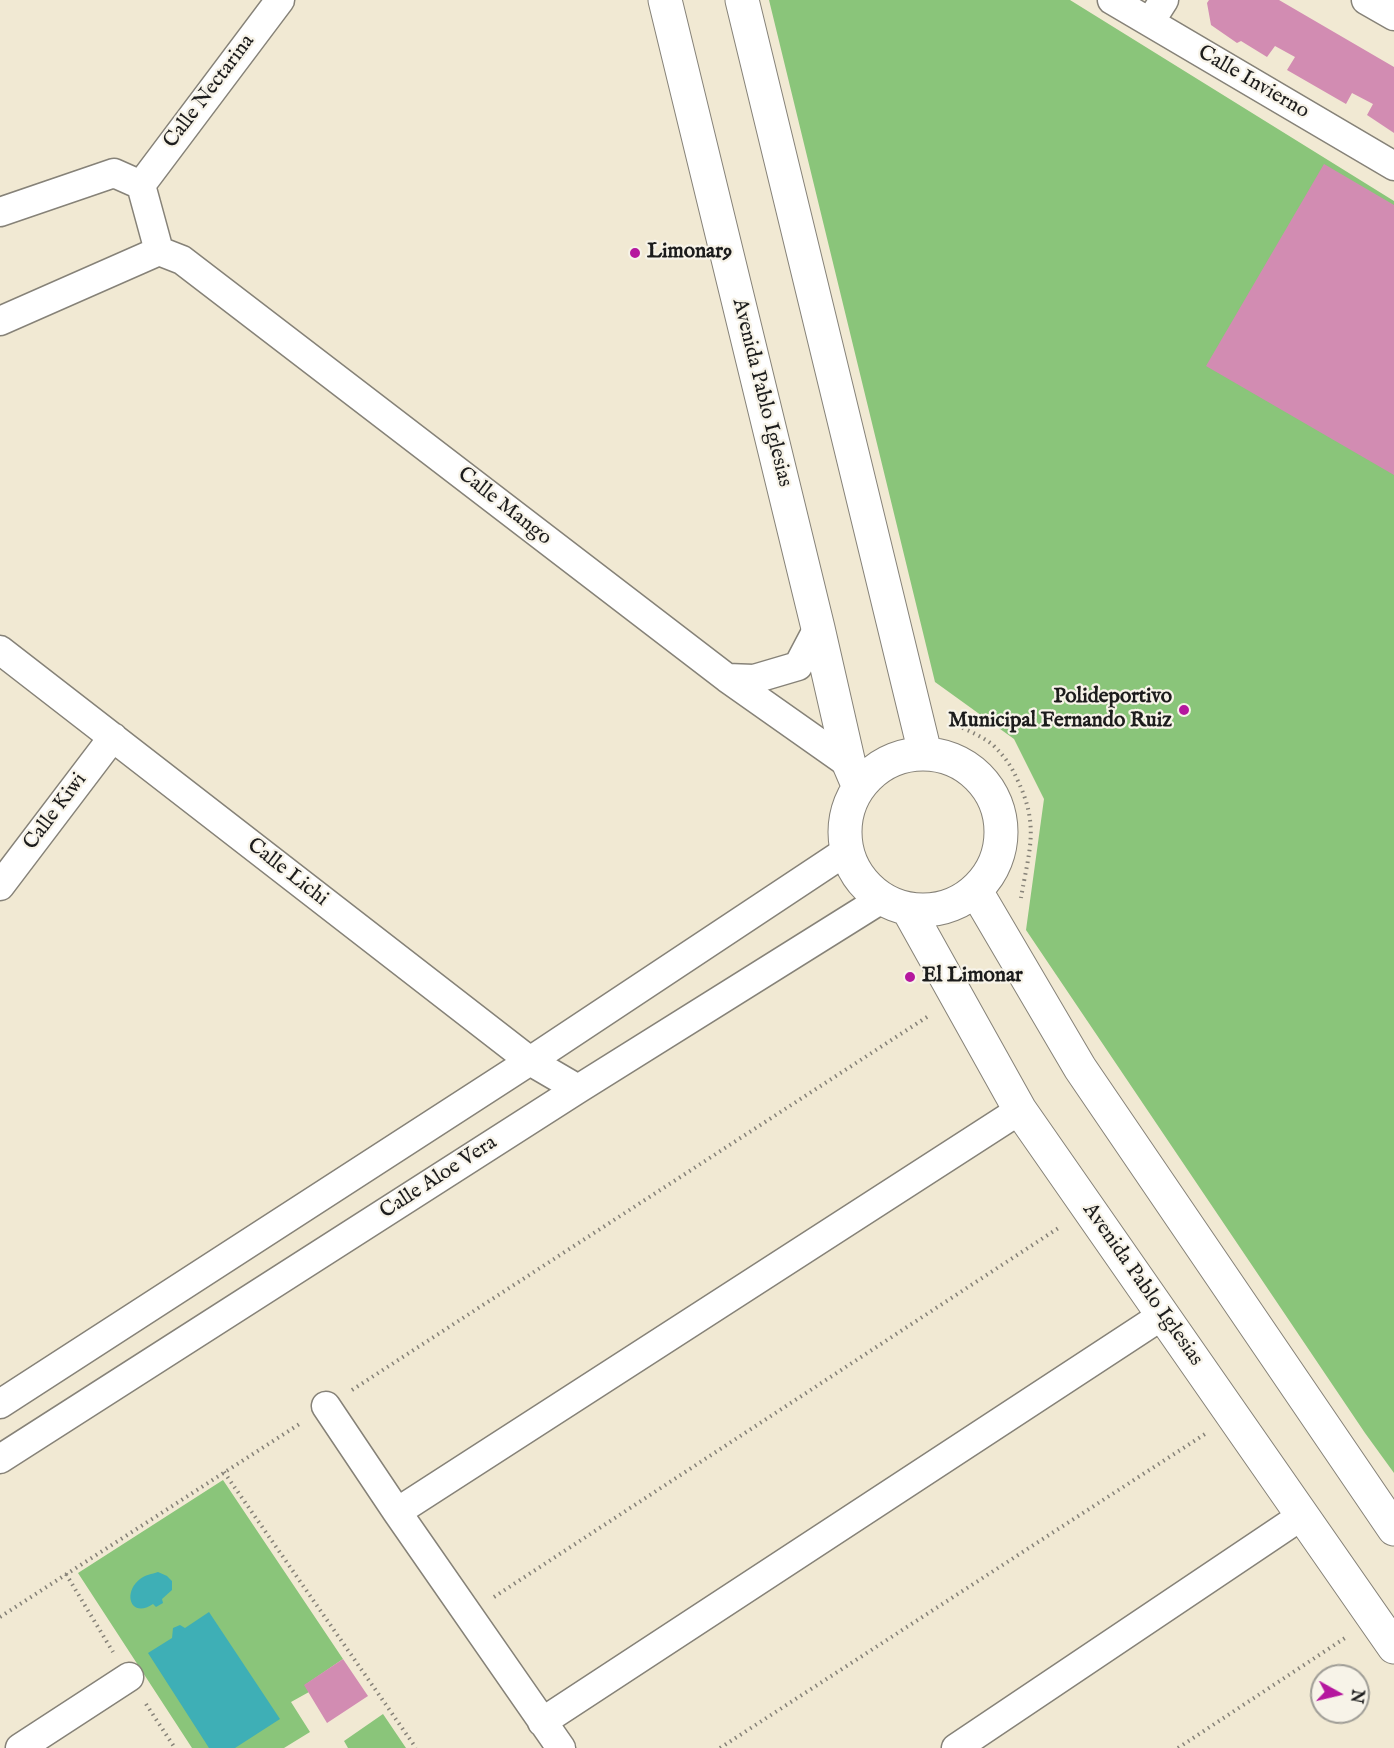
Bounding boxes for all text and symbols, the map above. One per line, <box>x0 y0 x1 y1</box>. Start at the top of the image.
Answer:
street label: Calle Nectarina <box>159 30 261 154</box>
street label: Calle Invierno <box>1193 41 1313 125</box>
place label: Limonar9 <box>647 240 732 266</box>
marker: Limonar9 <box>628 246 642 260</box>
street label: Avenida Pablo Iglesias <box>725 296 797 490</box>
street label: Calle Mango <box>452 462 556 552</box>
place label: Polideportivo Municipal Fernando Ruiz <box>948 685 1172 735</box>
marker: Polideportivo Municipal Fernando Ruiz <box>1177 703 1191 717</box>
street label: Calle Kiwi <box>19 769 93 855</box>
street label: Calle Lichi <box>241 834 333 912</box>
place label: El Limonar <box>922 964 1023 990</box>
marker: El Limonar <box>903 970 917 984</box>
street label: Calle Aloe Vera <box>376 1131 502 1225</box>
street label: Avenida Pablo Iglesias <box>1076 1199 1208 1371</box>
north arrow <box>1310 1664 1370 1724</box>
text: N <box>1345 1688 1367 1704</box>

